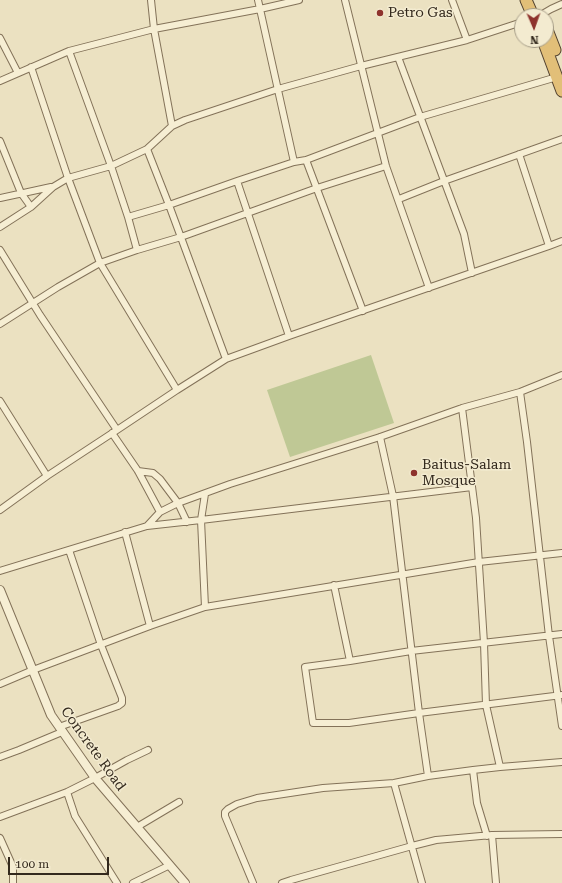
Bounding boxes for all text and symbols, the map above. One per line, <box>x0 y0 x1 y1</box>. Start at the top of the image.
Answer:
place label: Petro Gas <box>388 5 453 21</box>
marker: Petro Gas <box>375 8 385 18</box>
north arrow <box>514 8 554 48</box>
text: N <box>530 33 539 46</box>
place label: Baitus-Salam Mosque <box>422 457 511 490</box>
marker: Baitus-Salam Mosque <box>409 468 419 478</box>
street label: Concrete Road <box>57 704 129 794</box>
scale bar <box>10 849 111 875</box>
text: 100 m <box>15 857 49 871</box>

